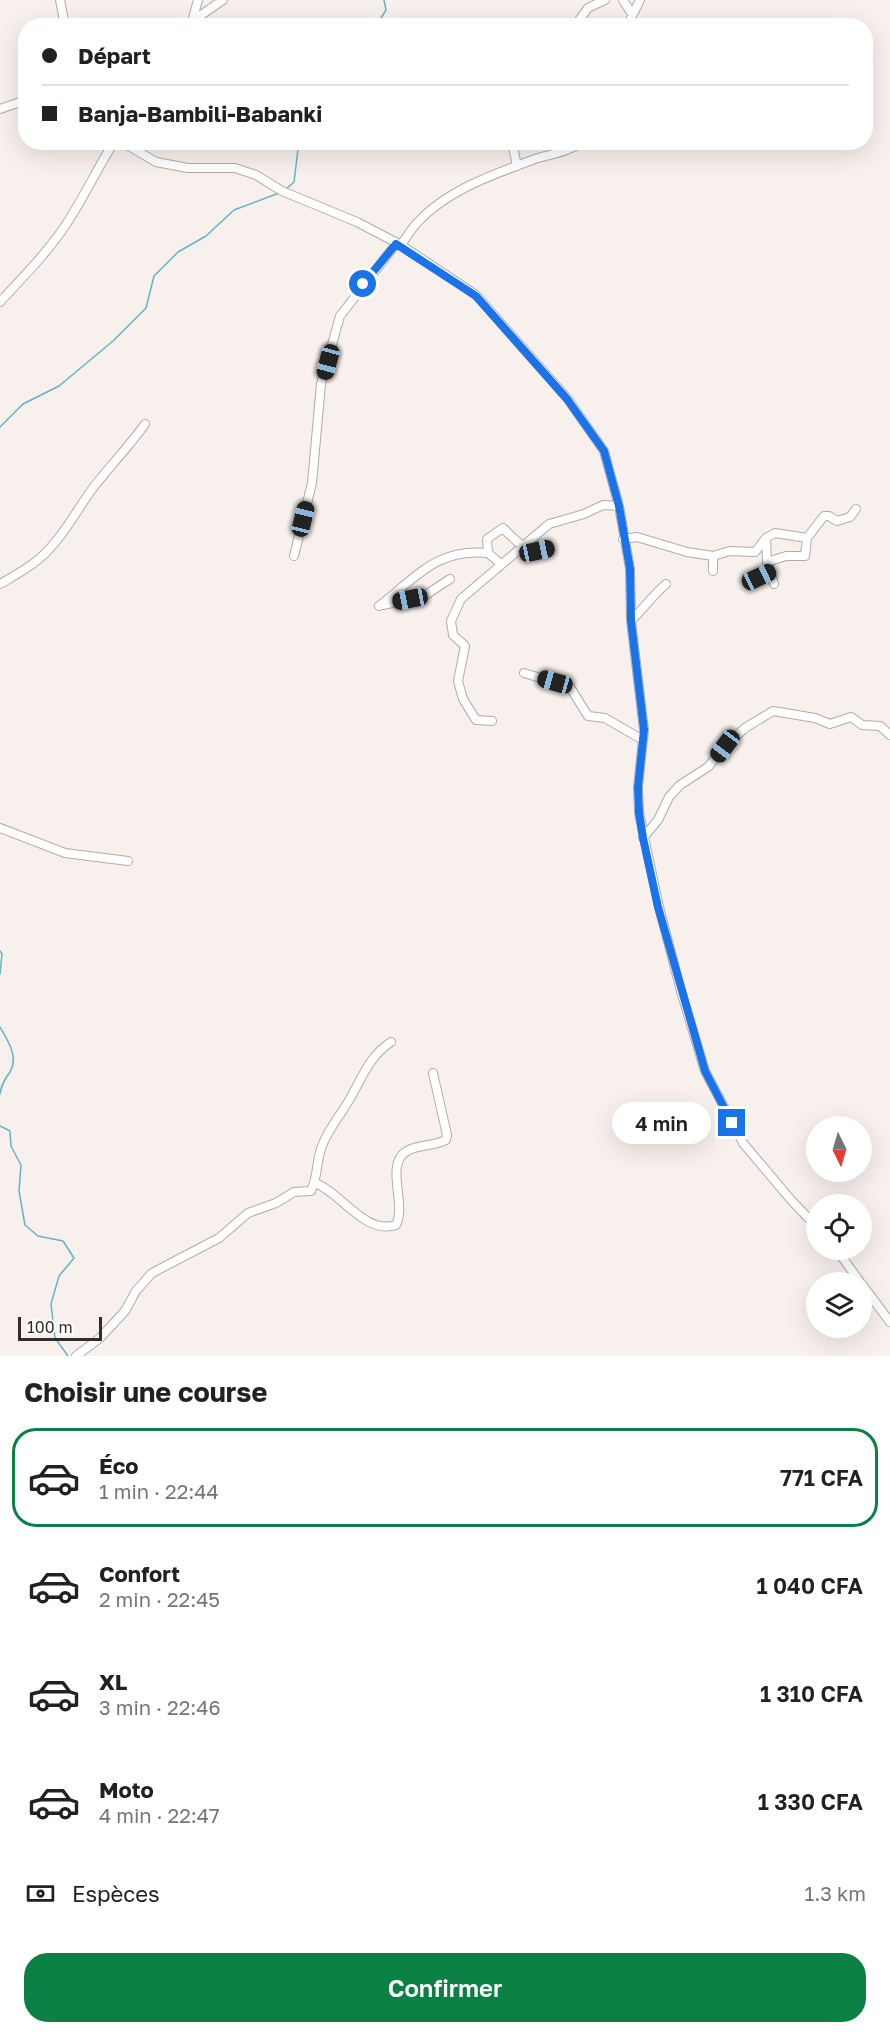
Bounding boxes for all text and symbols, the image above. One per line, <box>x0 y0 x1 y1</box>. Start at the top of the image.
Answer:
text: Départ <box>78 42 151 69</box>
text: Banja-Bambili-Babanki <box>78 100 322 127</box>
route start <box>349 270 376 297</box>
car <box>315 342 341 382</box>
car <box>290 499 316 539</box>
car <box>518 538 556 564</box>
car <box>739 561 779 593</box>
car <box>391 587 429 611</box>
car <box>535 668 575 696</box>
car <box>707 726 743 766</box>
callout: 4 min <box>612 1102 711 1144</box>
route end <box>718 1109 745 1136</box>
text: 4 min <box>635 1111 688 1135</box>
north arrow <box>806 1116 872 1182</box>
map controls <box>806 1116 872 1338</box>
button: locate <box>806 1194 872 1260</box>
button: layers <box>806 1272 872 1338</box>
scale bar <box>18 1314 102 1342</box>
text: 100 m <box>27 1317 73 1337</box>
text: Choisir une course <box>24 1376 267 1408</box>
icon: car <box>27 1451 81 1505</box>
text: Éco <box>99 1452 138 1479</box>
text: 771 CFA <box>780 1464 863 1491</box>
text: 1 min · 22:44 <box>99 1479 219 1503</box>
icon: car <box>27 1559 81 1613</box>
text: Confort <box>99 1560 180 1587</box>
text: 1 040 CFA <box>756 1572 863 1599</box>
text: 2 min · 22:45 <box>99 1587 220 1611</box>
icon: car <box>27 1667 81 1721</box>
text: XL <box>99 1668 127 1695</box>
text: 1 310 CFA <box>760 1680 863 1707</box>
text: 3 min · 22:46 <box>99 1695 221 1719</box>
icon: car <box>27 1775 81 1829</box>
text: Moto <box>99 1776 154 1803</box>
text: 1 330 CFA <box>758 1788 863 1815</box>
text: 4 min · 22:47 <box>99 1803 220 1827</box>
icon: cash <box>24 1877 57 1910</box>
text: Espèces <box>72 1880 160 1907</box>
text: 1.3 km <box>805 1881 866 1905</box>
button: Confirmer <box>24 1953 866 2022</box>

